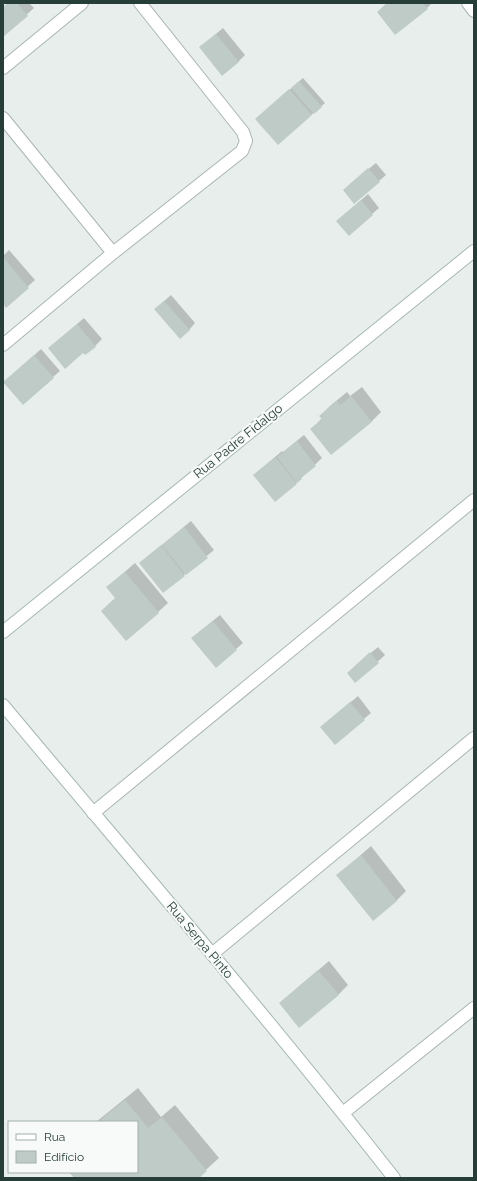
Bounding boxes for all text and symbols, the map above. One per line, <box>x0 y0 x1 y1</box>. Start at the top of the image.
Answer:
street label: Rua Padre Fidalgo <box>191 400 286 481</box>
street label: Rua Serpa Pinto <box>164 899 237 982</box>
legend <box>8 1121 138 1173</box>
text: Rua <box>44 1130 65 1144</box>
text: Edifício <box>44 1150 84 1164</box>

